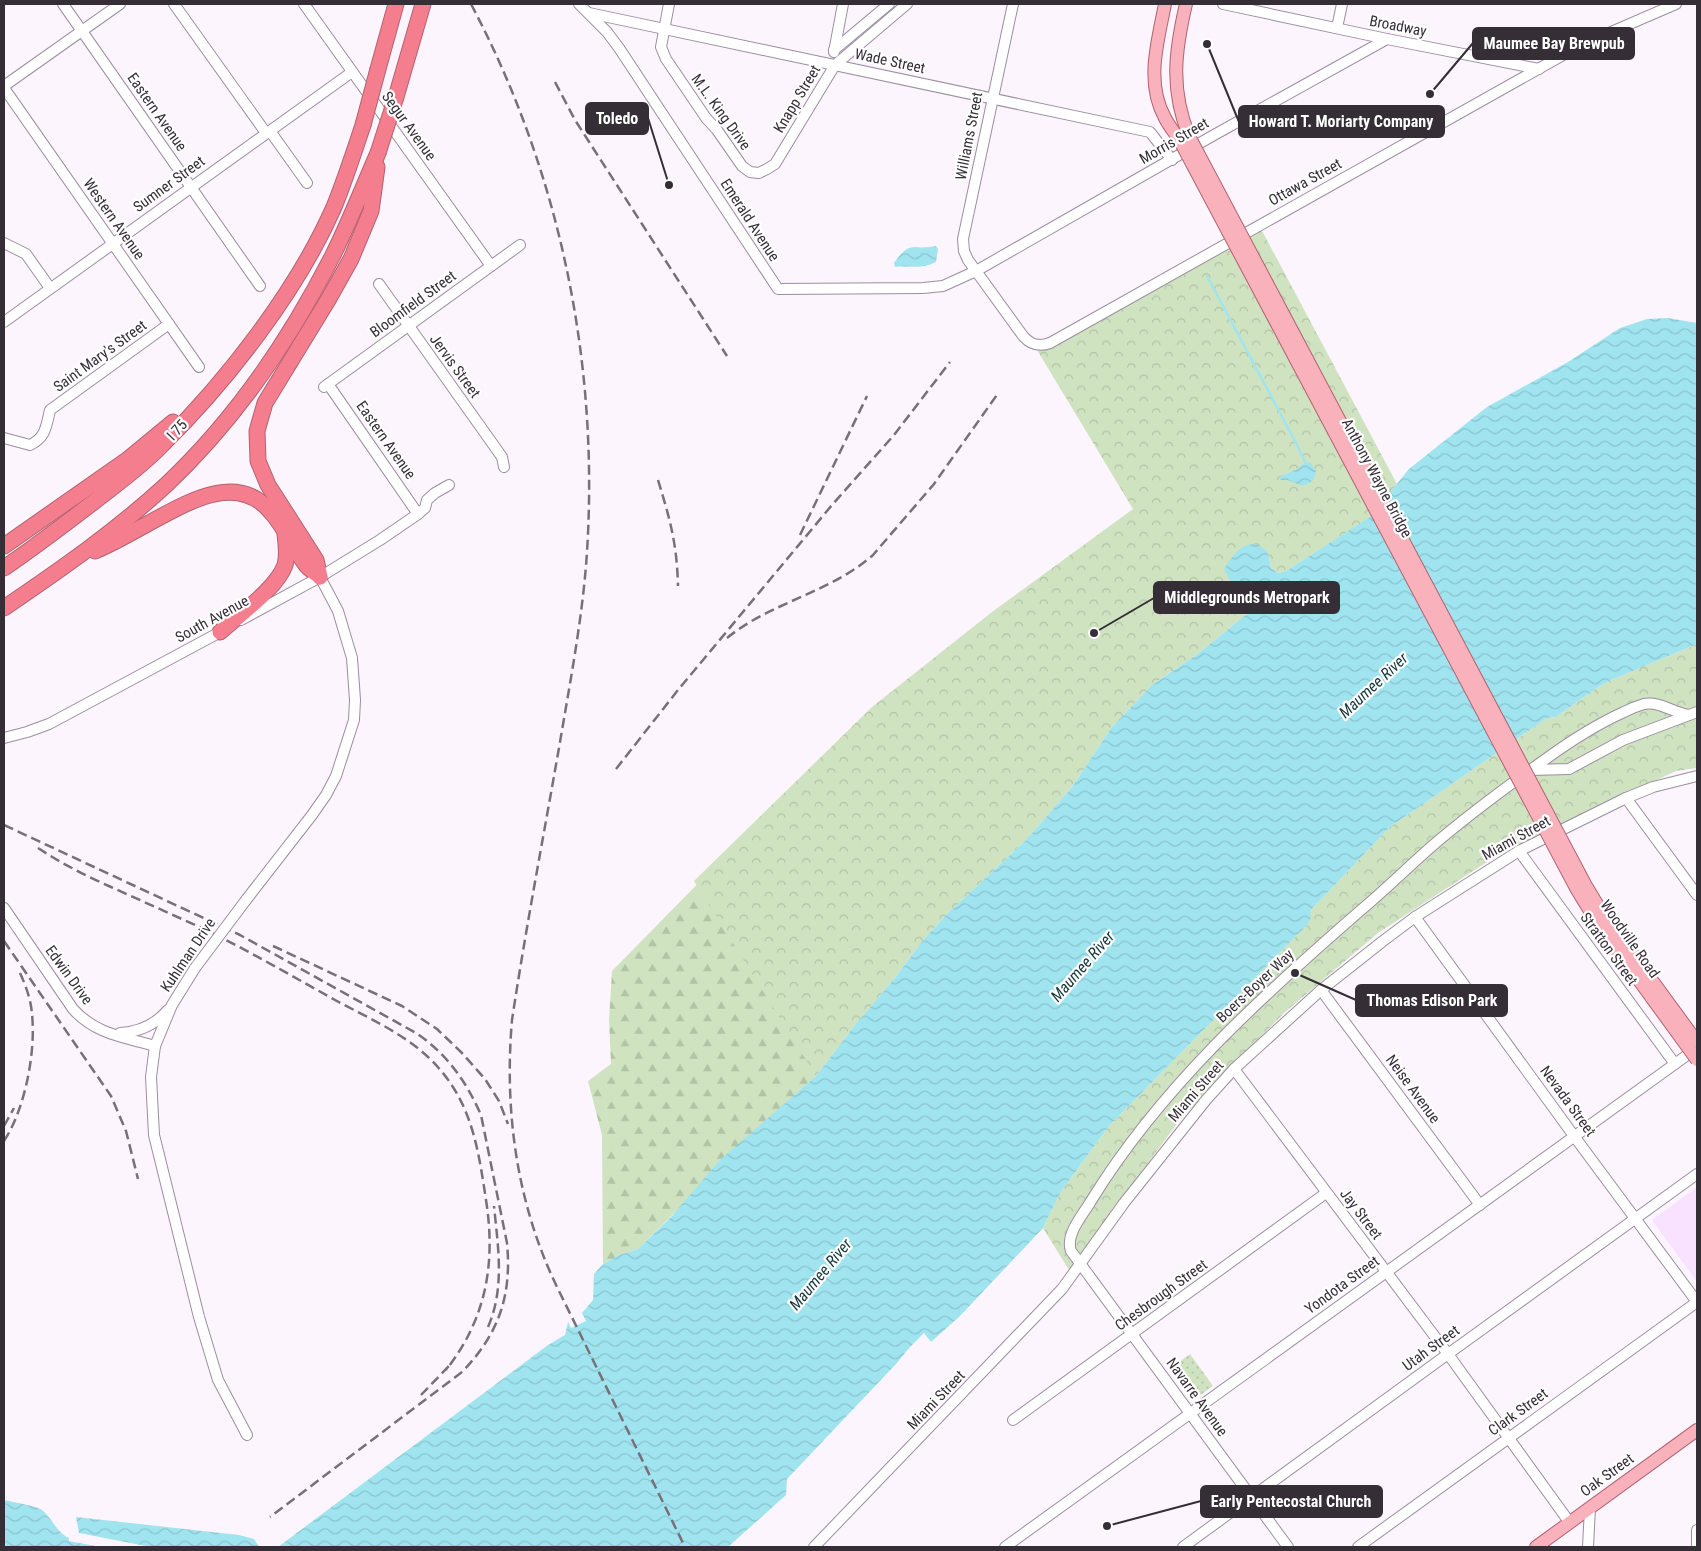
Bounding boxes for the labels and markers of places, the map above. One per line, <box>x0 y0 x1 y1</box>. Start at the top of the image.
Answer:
callout: Maumee Bay Brewpub <box>1473 28 1634 59</box>
callout: Toledo <box>586 103 648 134</box>
callout: Howard T. Moriarty Company <box>1239 106 1444 137</box>
callout: Middlegrounds Metropark <box>1154 582 1339 613</box>
callout: Thomas Edison Park <box>1356 985 1507 1016</box>
callout: Early Pentecostal Church <box>1201 1486 1382 1517</box>

